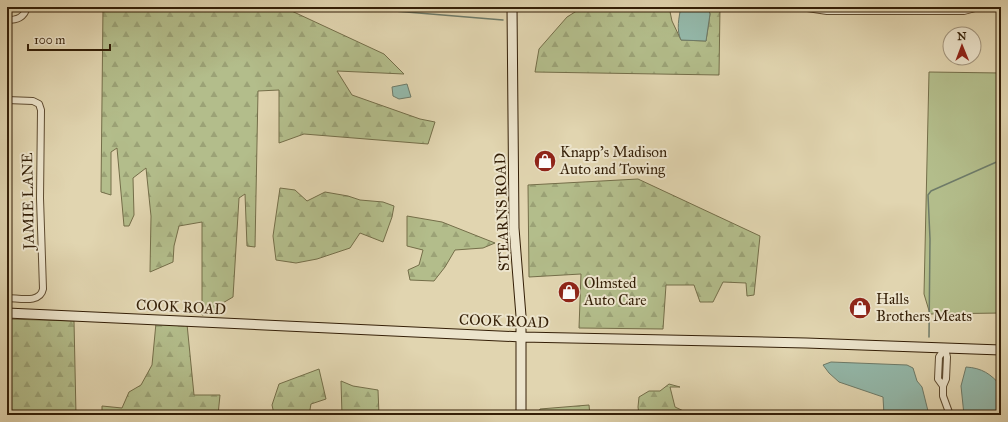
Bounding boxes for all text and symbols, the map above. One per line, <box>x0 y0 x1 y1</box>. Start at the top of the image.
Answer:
scale bar <box>28 26 110 52</box>
north arrow <box>942 26 982 66</box>
text: N <box>957 30 967 43</box>
text: 100 m <box>34 33 65 47</box>
place label: Knapp's Madison Auto and Towing <box>559 143 667 178</box>
shop icon: Knapp's Madison Auto and Towing <box>532 148 558 174</box>
street label: JAMIE LANE <box>18 152 39 252</box>
street label: STEARNS ROAD <box>491 152 513 271</box>
place label: Olmsted Auto Care <box>583 274 646 309</box>
shop icon: Olmsted Auto Care <box>556 279 582 305</box>
place label: Halls Brothers Meats <box>876 290 972 325</box>
shop icon: Halls Brothers Meats <box>847 295 873 321</box>
street label: COOK ROAD <box>135 296 227 318</box>
street label: COOK ROAD <box>459 310 550 332</box>

